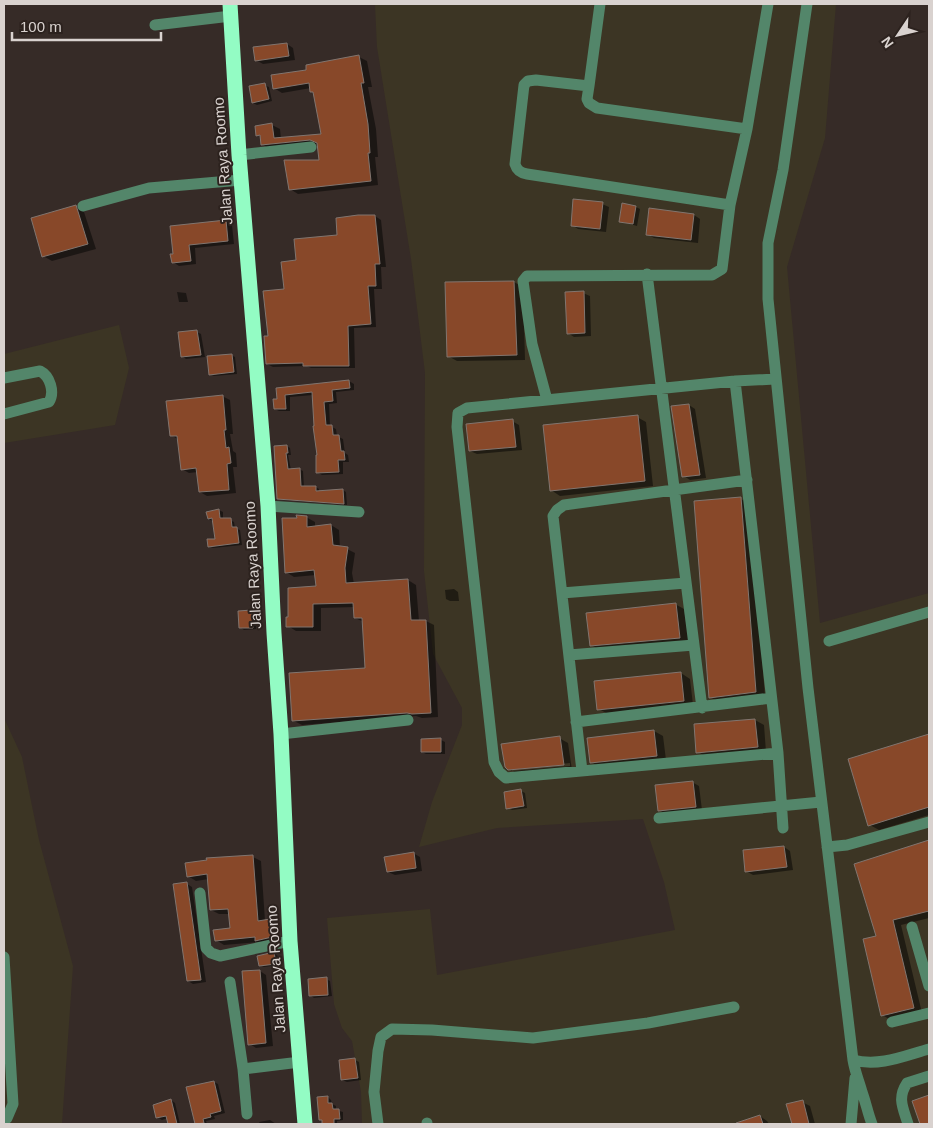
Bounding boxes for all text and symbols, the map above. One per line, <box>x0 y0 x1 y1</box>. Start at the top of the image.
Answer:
scale bar <box>12 10 161 42</box>
north arrow <box>873 10 923 60</box>
text: 100 m <box>20 18 62 35</box>
text: N <box>878 34 897 51</box>
street label: Jalan Raya Roomo <box>210 97 235 225</box>
street label: Jalan Raya Roomo <box>241 501 264 629</box>
street label: Jalan Raya Roomo <box>263 905 288 1033</box>

